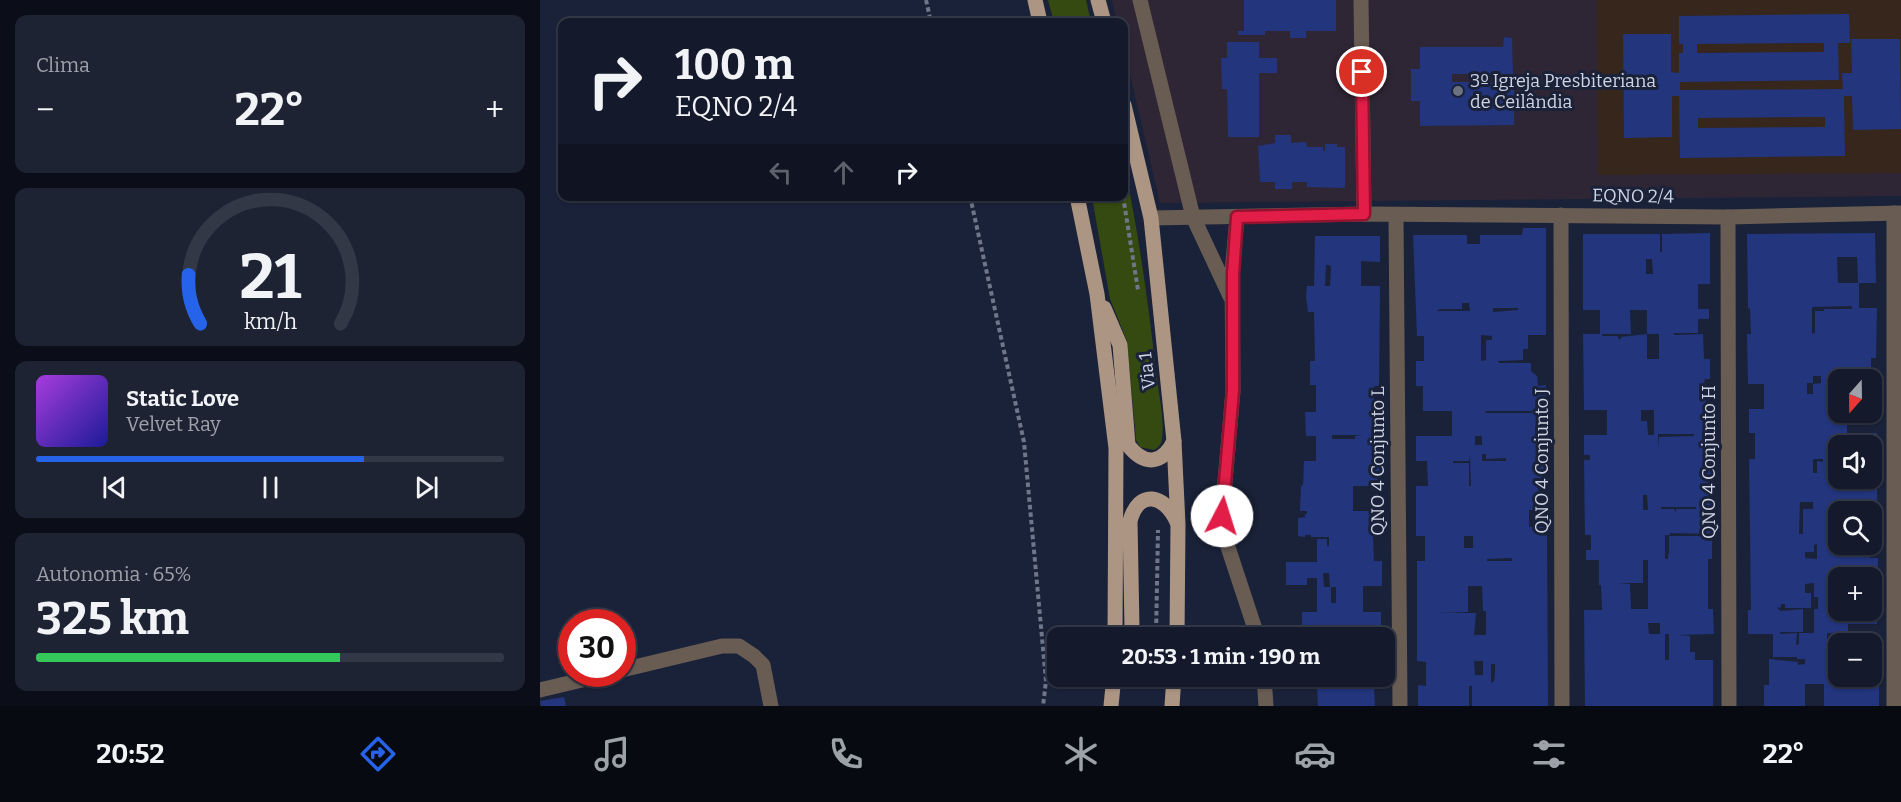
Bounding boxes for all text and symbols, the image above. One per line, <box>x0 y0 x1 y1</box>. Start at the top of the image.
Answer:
text: 100 m <box>675 40 794 90</box>
icon: right <box>576 42 654 120</box>
pin <box>1336 46 1387 97</box>
text: Clima <box>36 53 90 77</box>
icon: arrive <box>1345 55 1378 88</box>
place label: 3º Igreja Presbiteriana de Ceilândia <box>1470 70 1656 113</box>
text: 22° <box>234 83 305 137</box>
marker: 3º Igreja Presbiteriana de Ceilândia <box>1451 84 1465 98</box>
text: − <box>36 90 54 130</box>
text: + <box>485 90 504 130</box>
text: EQNO 2/4 <box>675 91 797 123</box>
icon: left <box>764 156 797 189</box>
icon: ahead <box>827 156 860 189</box>
icon: right <box>890 156 923 189</box>
street label: EQNO 2/4 <box>1592 184 1674 208</box>
text: 21 <box>239 240 301 315</box>
text: km/h <box>243 309 297 335</box>
street label: Via 1 <box>1134 350 1160 391</box>
north arrow <box>1828 369 1882 423</box>
map controls <box>1828 369 1882 687</box>
text: Static Love <box>126 385 239 412</box>
street label: QNO 4 Conjunto H <box>1698 385 1720 539</box>
street label: QNO 4 Conjunto L <box>1367 386 1389 536</box>
street label: QNO 4 Conjunto J <box>1531 388 1553 534</box>
text: Velvet Ray <box>126 412 221 436</box>
button: sound <box>1828 435 1882 489</box>
icon: previous <box>98 471 131 504</box>
icon: pause <box>254 471 287 504</box>
icon: next <box>410 471 443 504</box>
position arrow <box>1190 484 1254 548</box>
button: search <box>1828 501 1882 555</box>
text: Autonomia · 65% <box>36 562 192 586</box>
button: + <box>1828 567 1882 621</box>
text: 325 km <box>36 592 189 646</box>
speed limit sign: 30 <box>558 609 636 687</box>
button: − <box>1828 633 1882 687</box>
text: 20:53 · 1 min · 190 m <box>1122 643 1320 670</box>
icon: directions <box>357 733 399 775</box>
icon: music <box>591 733 633 775</box>
icon: phone <box>825 733 867 775</box>
icon: climate <box>1060 733 1102 775</box>
icon: car <box>1294 733 1336 775</box>
icon: filters <box>1528 733 1570 775</box>
text: 20:52 <box>96 738 164 770</box>
text: 22° <box>1762 738 1805 770</box>

